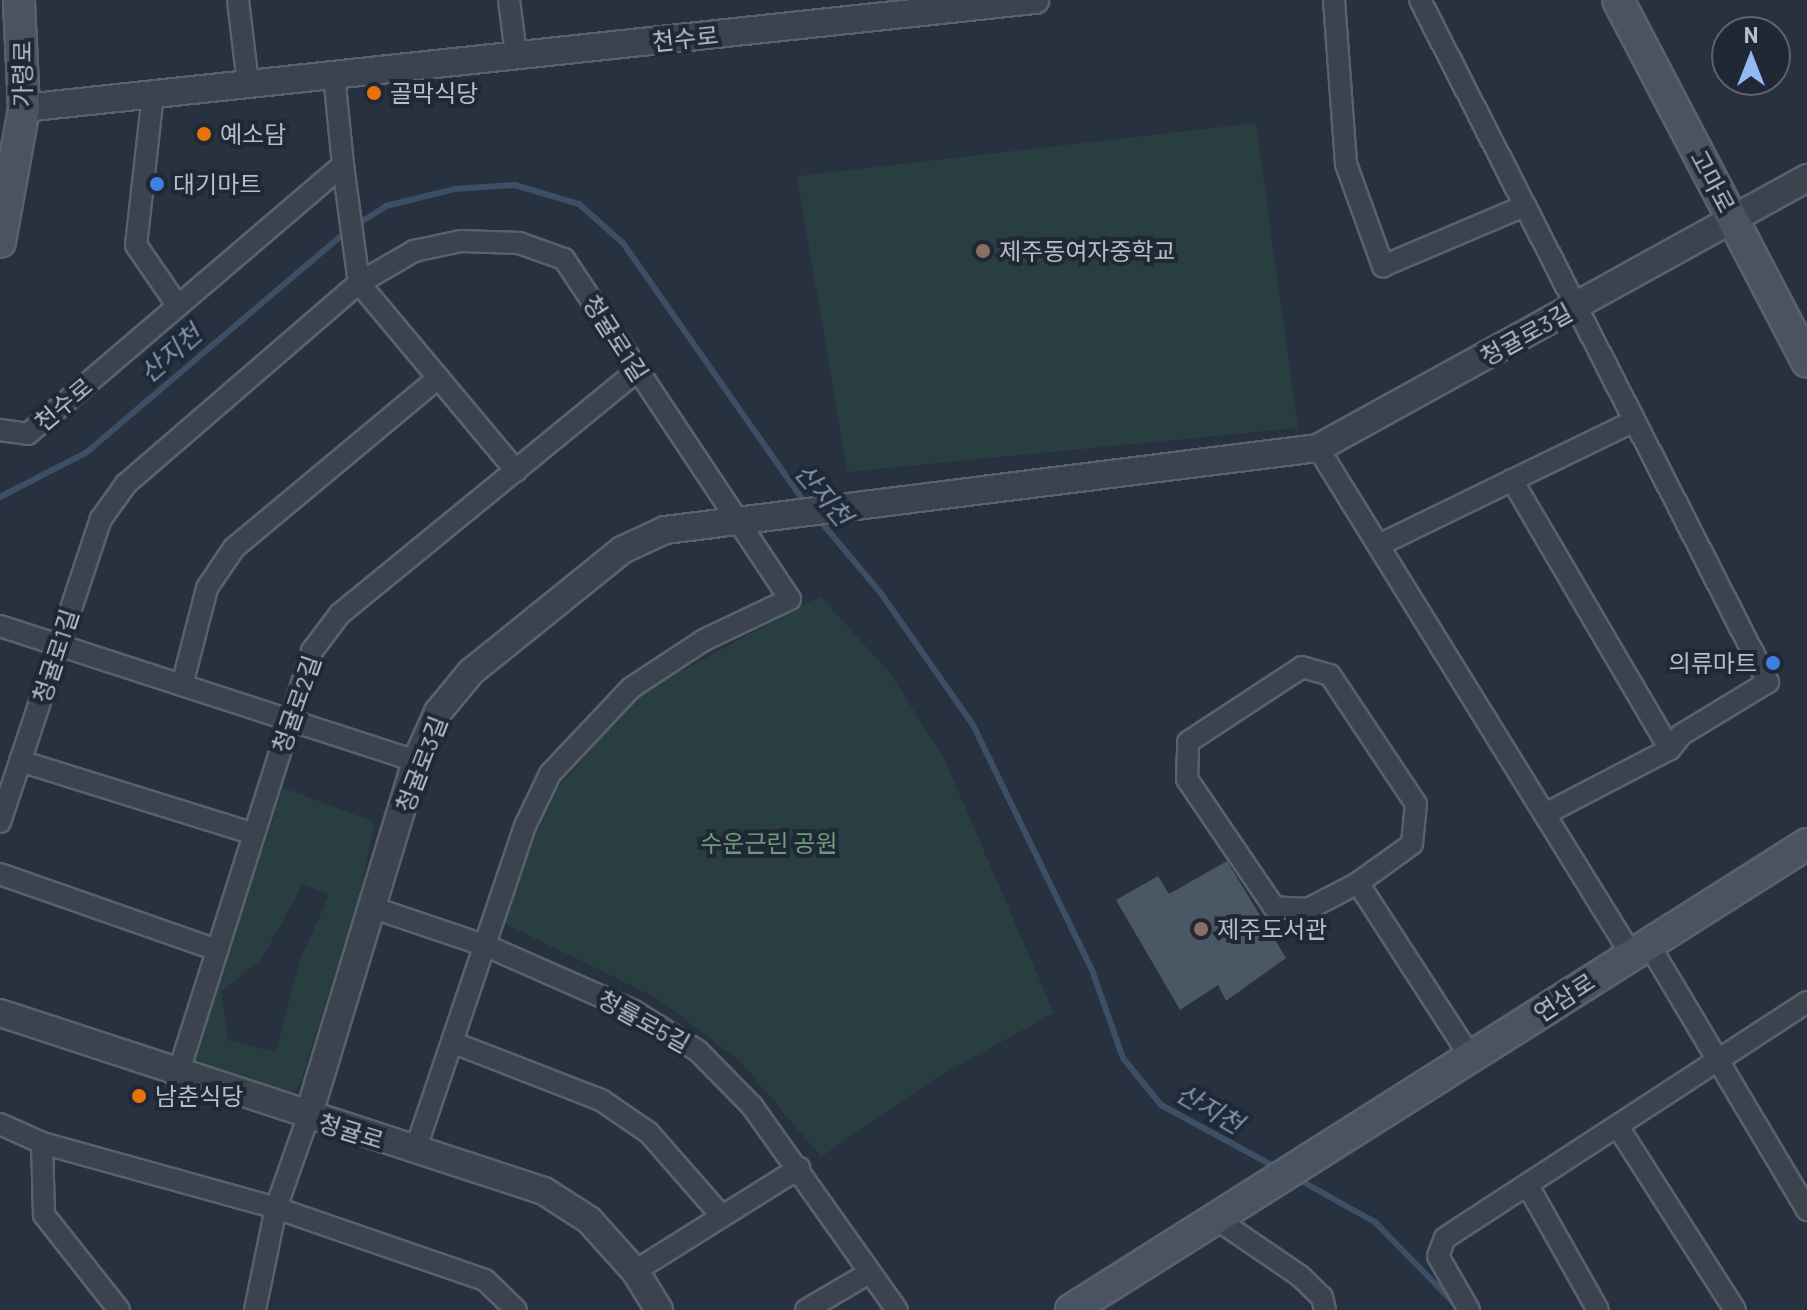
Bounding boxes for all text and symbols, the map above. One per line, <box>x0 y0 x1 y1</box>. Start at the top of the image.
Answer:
north arrow <box>1711 16 1791 96</box>
street label: 천수로 <box>651 20 719 56</box>
text: N <box>1744 21 1758 47</box>
street label: 가령로 <box>8 41 36 107</box>
place label: 골막식당 <box>390 79 478 107</box>
marker: 골막식당 <box>365 84 383 102</box>
place label: 예소담 <box>220 120 286 148</box>
marker: 예소담 <box>195 125 213 143</box>
street label: 고마로 <box>1685 145 1741 217</box>
place label: 대기마트 <box>173 170 261 198</box>
marker: 대기마트 <box>148 175 166 193</box>
place label: 제주동여자중학교 <box>999 237 1176 265</box>
marker: 제주동여자중학교 <box>974 242 992 260</box>
street label: 청귤로1길 <box>578 290 654 386</box>
street label: 청귤로3길 <box>1475 297 1577 371</box>
water label: 산지천 <box>133 318 207 388</box>
street label: 천수로 <box>28 372 98 436</box>
water label: 산지천 <box>789 456 859 532</box>
street label: 청귤로1길 <box>26 606 84 706</box>
place label: 의류마트 <box>1669 649 1757 677</box>
street label: 청귤로2길 <box>266 651 326 757</box>
marker: 의류마트 <box>1764 654 1782 672</box>
street label: 청귤로3길 <box>390 712 452 816</box>
park label: 수운근린 공원 <box>700 829 838 857</box>
place label: 제주도서관 <box>1217 915 1327 943</box>
marker: 제주도서관 <box>1192 920 1210 938</box>
street label: 연삼로 <box>1528 967 1600 1027</box>
street label: 청률로5길 <box>593 984 695 1058</box>
water label: 산지천 <box>1171 1077 1249 1139</box>
place label: 남춘식당 <box>155 1082 243 1110</box>
marker: 남춘식당 <box>130 1087 148 1105</box>
street label: 청귤로 <box>315 1108 387 1154</box>

